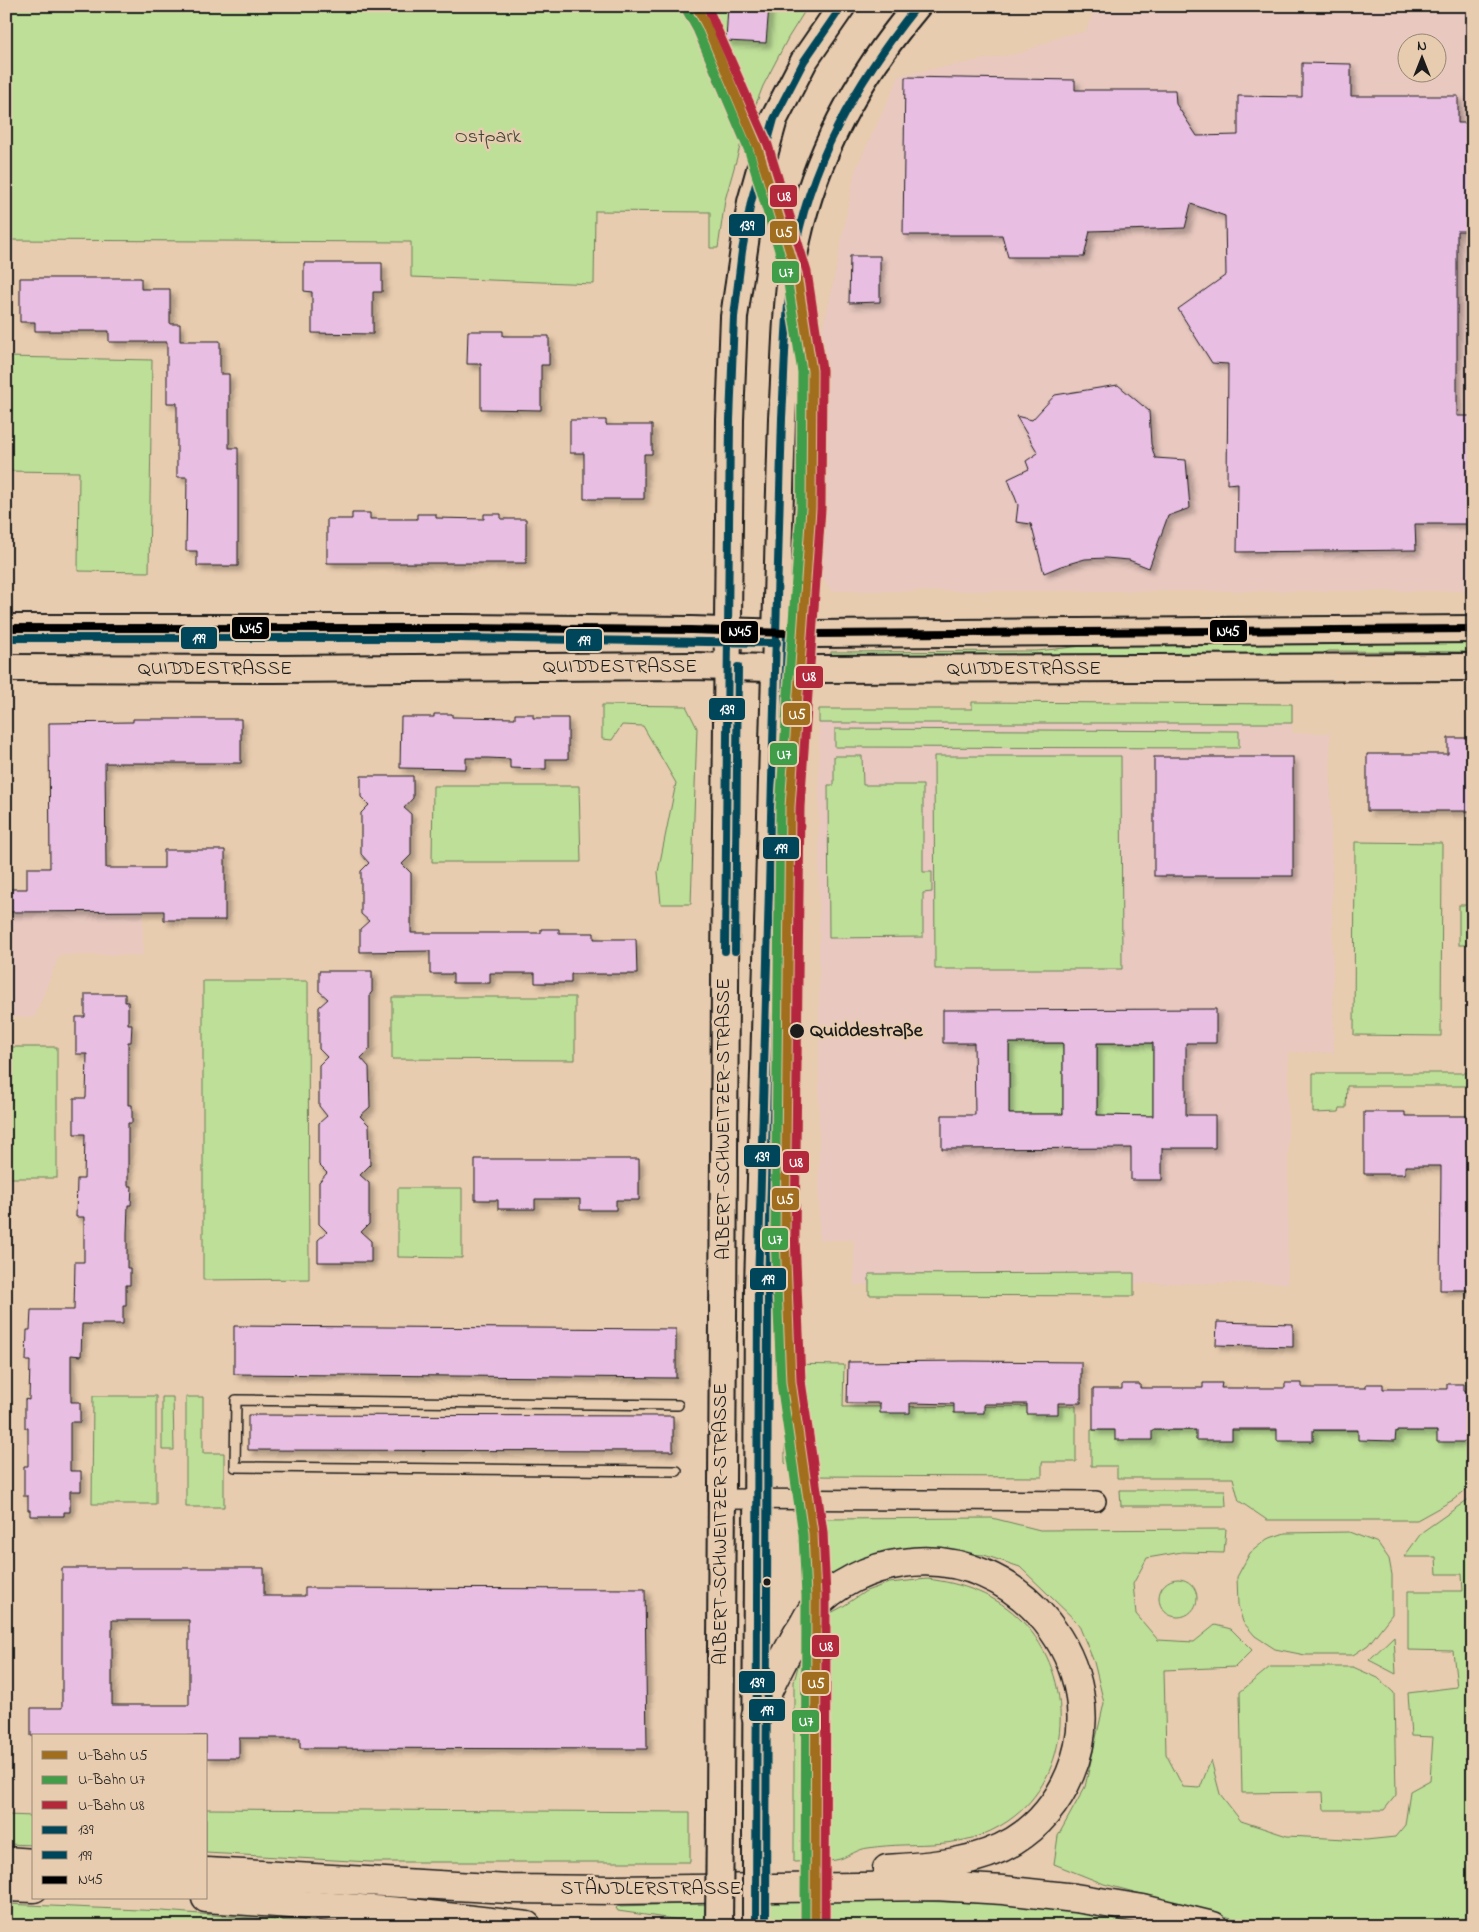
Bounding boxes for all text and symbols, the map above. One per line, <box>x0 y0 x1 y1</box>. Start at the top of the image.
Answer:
north arrow <box>1396 32 1446 82</box>
text: N <box>1417 36 1427 57</box>
park label: Ostpark <box>455 123 522 152</box>
line badge: U8 <box>769 184 798 208</box>
text: U8 <box>777 187 792 208</box>
line badge: 139 <box>728 213 766 237</box>
text: 139 <box>740 216 755 237</box>
line badge: U5 <box>769 220 798 244</box>
text: U5 <box>776 223 792 244</box>
line badge: U7 <box>771 260 800 284</box>
text: U7 <box>779 263 794 284</box>
line badge: N45 <box>231 616 270 640</box>
text: N45 <box>239 619 263 640</box>
line badge: N45 <box>1209 619 1248 643</box>
line badge: N45 <box>720 620 759 644</box>
text: N45 <box>728 622 752 643</box>
text: N45 <box>1216 622 1240 643</box>
line badge: 199 <box>180 626 218 650</box>
line badge: 199 <box>565 628 603 652</box>
text: 199 <box>193 629 206 650</box>
text: 199 <box>578 631 591 652</box>
street label: QUIDDESTRASSE <box>543 653 697 682</box>
street label: QUIDDESTRASSE <box>138 655 292 684</box>
street label: QUIDDESTRASSE <box>947 655 1101 684</box>
line badge: U8 <box>795 665 824 689</box>
text: U8 <box>802 667 817 688</box>
line badge: 139 <box>708 697 746 721</box>
text: 139 <box>720 700 735 721</box>
line badge: U5 <box>782 702 811 726</box>
text: U5 <box>789 705 805 726</box>
line badge: U7 <box>769 742 798 766</box>
text: U7 <box>777 745 792 766</box>
line badge: 199 <box>762 836 800 860</box>
text: 199 <box>775 839 788 860</box>
street label: ALBERT-SCHWEITZER-STRASSE <box>710 978 739 1260</box>
place label: Quiddestraße <box>810 1017 924 1046</box>
marker: Quiddestraße <box>788 1022 806 1040</box>
line badge: 139 <box>743 1144 781 1168</box>
text: 139 <box>755 1147 770 1168</box>
line badge: U8 <box>782 1150 810 1174</box>
text: U8 <box>789 1153 804 1174</box>
line badge: U5 <box>771 1187 800 1211</box>
text: U5 <box>777 1190 793 1211</box>
line badge: U7 <box>761 1227 789 1251</box>
text: U7 <box>768 1230 783 1251</box>
line badge: 199 <box>749 1267 787 1291</box>
text: 199 <box>762 1270 775 1291</box>
street label: ALBERT-SCHWEITZER-STRASSE <box>707 1383 736 1665</box>
unlabelled marker <box>762 1577 772 1587</box>
line badge: U8 <box>811 1634 840 1658</box>
text: U8 <box>819 1637 834 1658</box>
line badge: 139 <box>738 1670 776 1694</box>
line badge: U5 <box>801 1671 830 1695</box>
text: 139 <box>750 1673 765 1694</box>
text: U5 <box>808 1674 824 1695</box>
line badge: 199 <box>748 1698 786 1722</box>
text: 199 <box>761 1701 774 1722</box>
line badge: U7 <box>791 1709 820 1733</box>
text: U7 <box>799 1712 814 1733</box>
legend <box>32 1734 208 1900</box>
text: U-Bahn U5 <box>78 1745 148 1767</box>
text: U-Bahn U7 <box>78 1769 145 1791</box>
text: U-Bahn U8 <box>78 1795 145 1817</box>
text: 139 <box>78 1819 94 1841</box>
text: 199 <box>78 1845 92 1867</box>
text: N45 <box>78 1869 103 1891</box>
street label: STÄNDLERSTRASSE <box>561 1875 741 1904</box>

